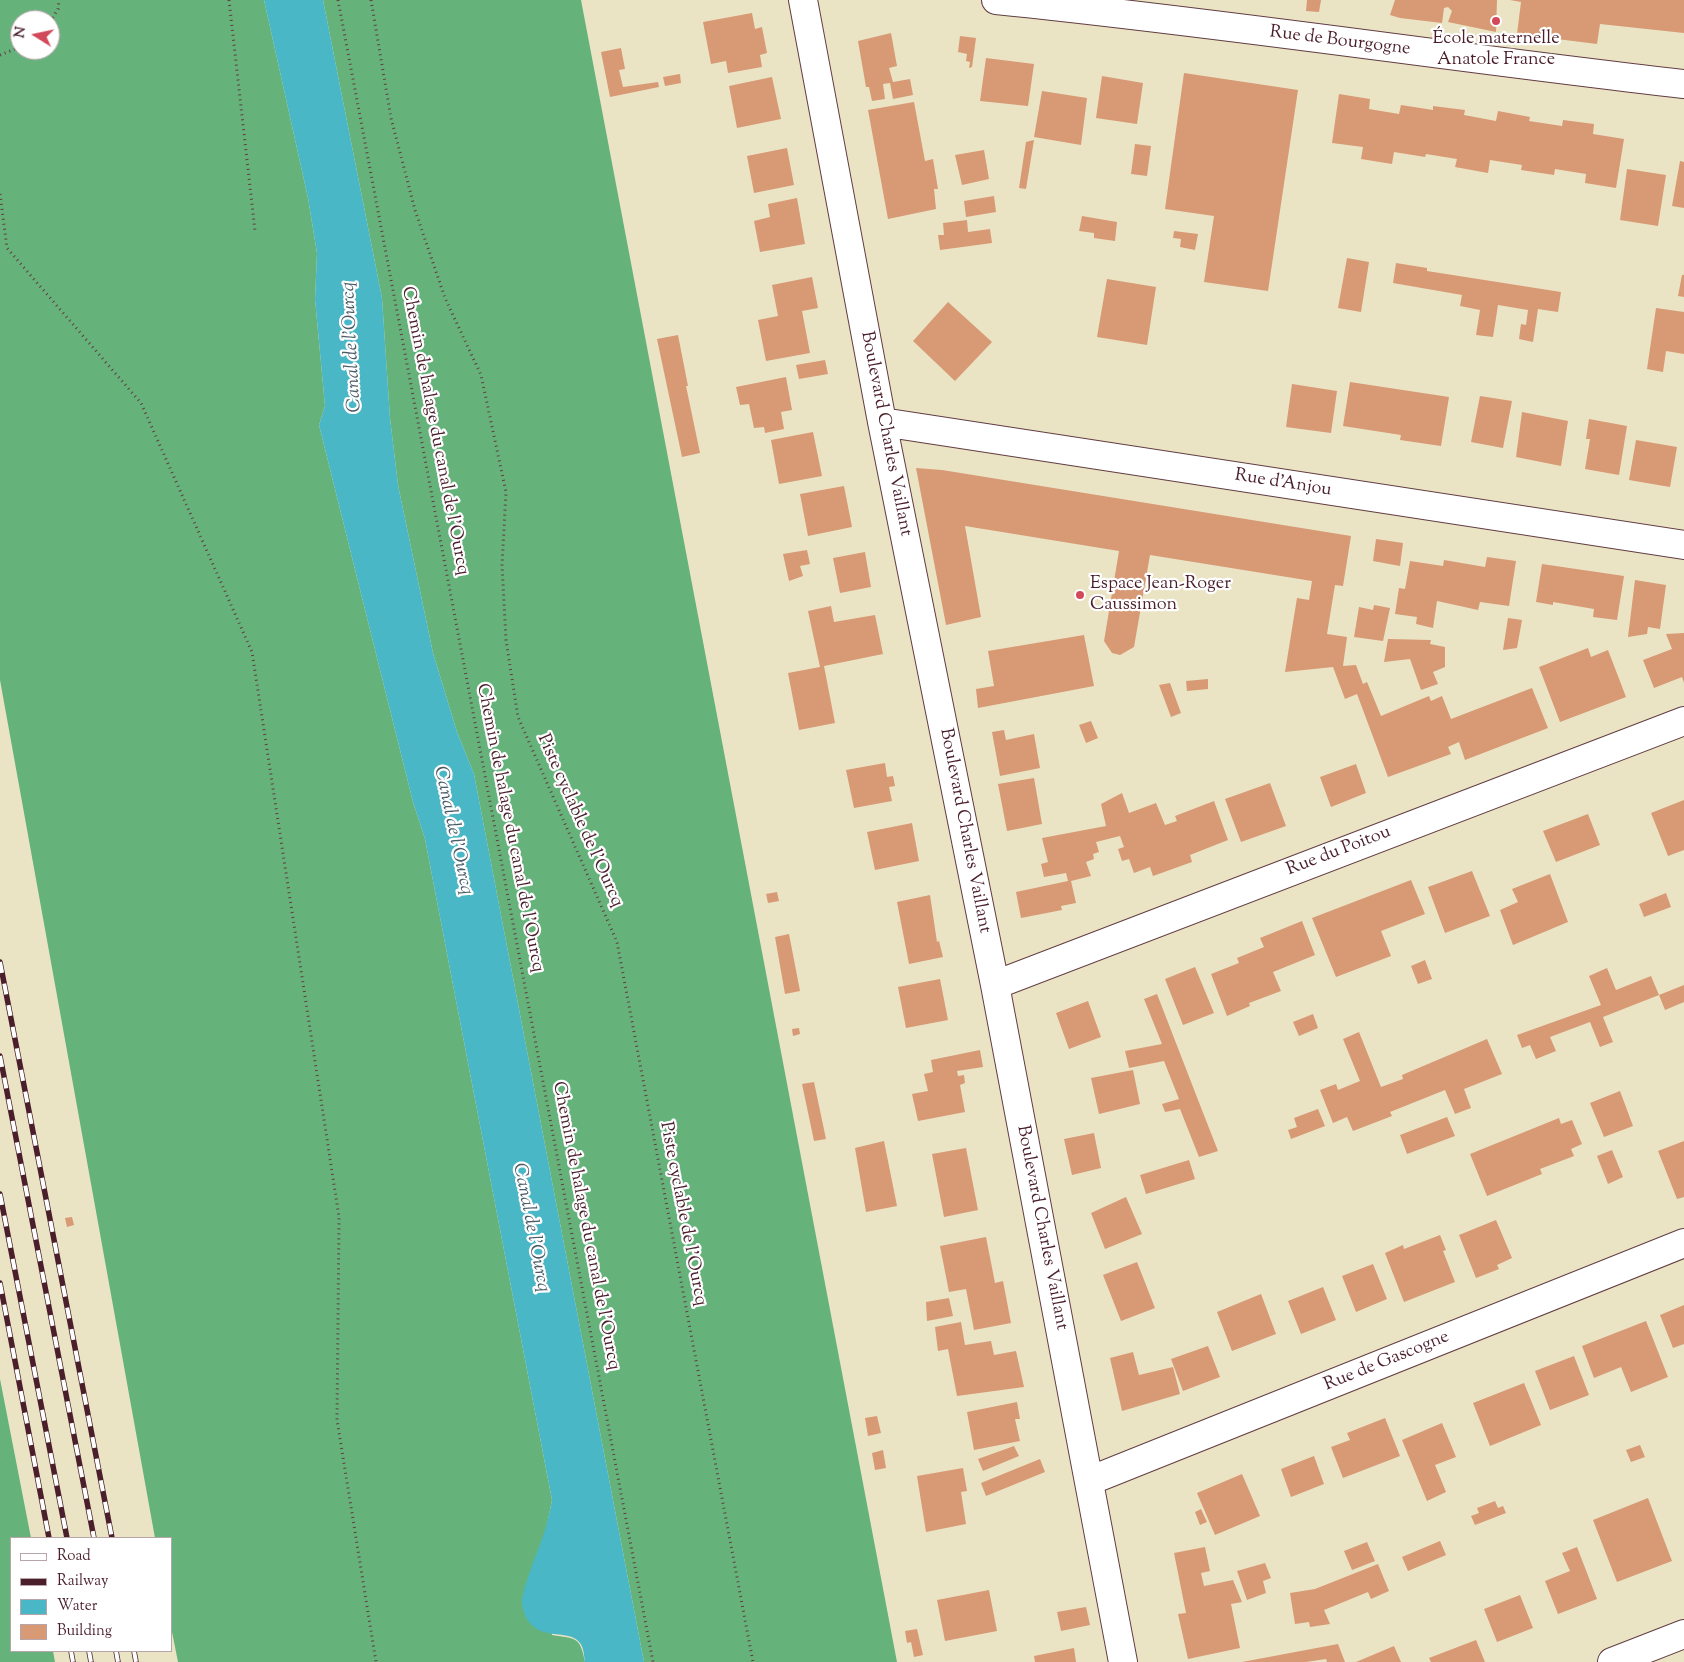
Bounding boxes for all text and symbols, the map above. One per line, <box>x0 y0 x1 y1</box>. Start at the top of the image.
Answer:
north arrow <box>10 10 60 60</box>
marker: École maternelle Anatole France <box>1490 15 1502 27</box>
street label: Rue de Bourgogne <box>1268 23 1412 61</box>
text: N <box>10 25 32 40</box>
place label: École maternelle Anatole France <box>1432 29 1560 72</box>
water label: Canal de l'Ourcq <box>338 281 368 413</box>
street label: Chemin de halage du canal de l'Ourcq <box>395 285 473 577</box>
street label: Boulevard Charles Vaillant <box>855 330 915 538</box>
street label: Rue d'Anjou <box>1233 466 1333 502</box>
place label: Espace Jean-Roger Caussimon <box>1090 574 1231 616</box>
marker: Espace Jean-Roger Caussimon <box>1074 589 1086 601</box>
street label: Chemin de halage du canal de l'Ourcq <box>470 682 548 974</box>
street label: Boulevard Charles Vaillant <box>934 727 994 935</box>
street label: Piste cyclable de l'Ourcq <box>531 731 627 911</box>
water label: Canal de l'Ourcq <box>427 765 477 897</box>
street label: Rue du Poitou <box>1284 822 1394 882</box>
street label: Chemin de halage du canal de l'Ourcq <box>546 1080 624 1372</box>
street label: Piste cyclable de l'Ourcq <box>654 1120 710 1308</box>
street label: Boulevard Charles Vaillant <box>1011 1124 1071 1332</box>
water label: Canal de l'Ourcq <box>506 1162 554 1294</box>
street label: Rue de Gascogne <box>1321 1327 1453 1397</box>
legend <box>10 1537 172 1652</box>
text: Road <box>57 1546 91 1567</box>
text: Railway <box>57 1571 108 1592</box>
text: Water <box>57 1596 97 1617</box>
text: Building <box>57 1621 112 1642</box>

